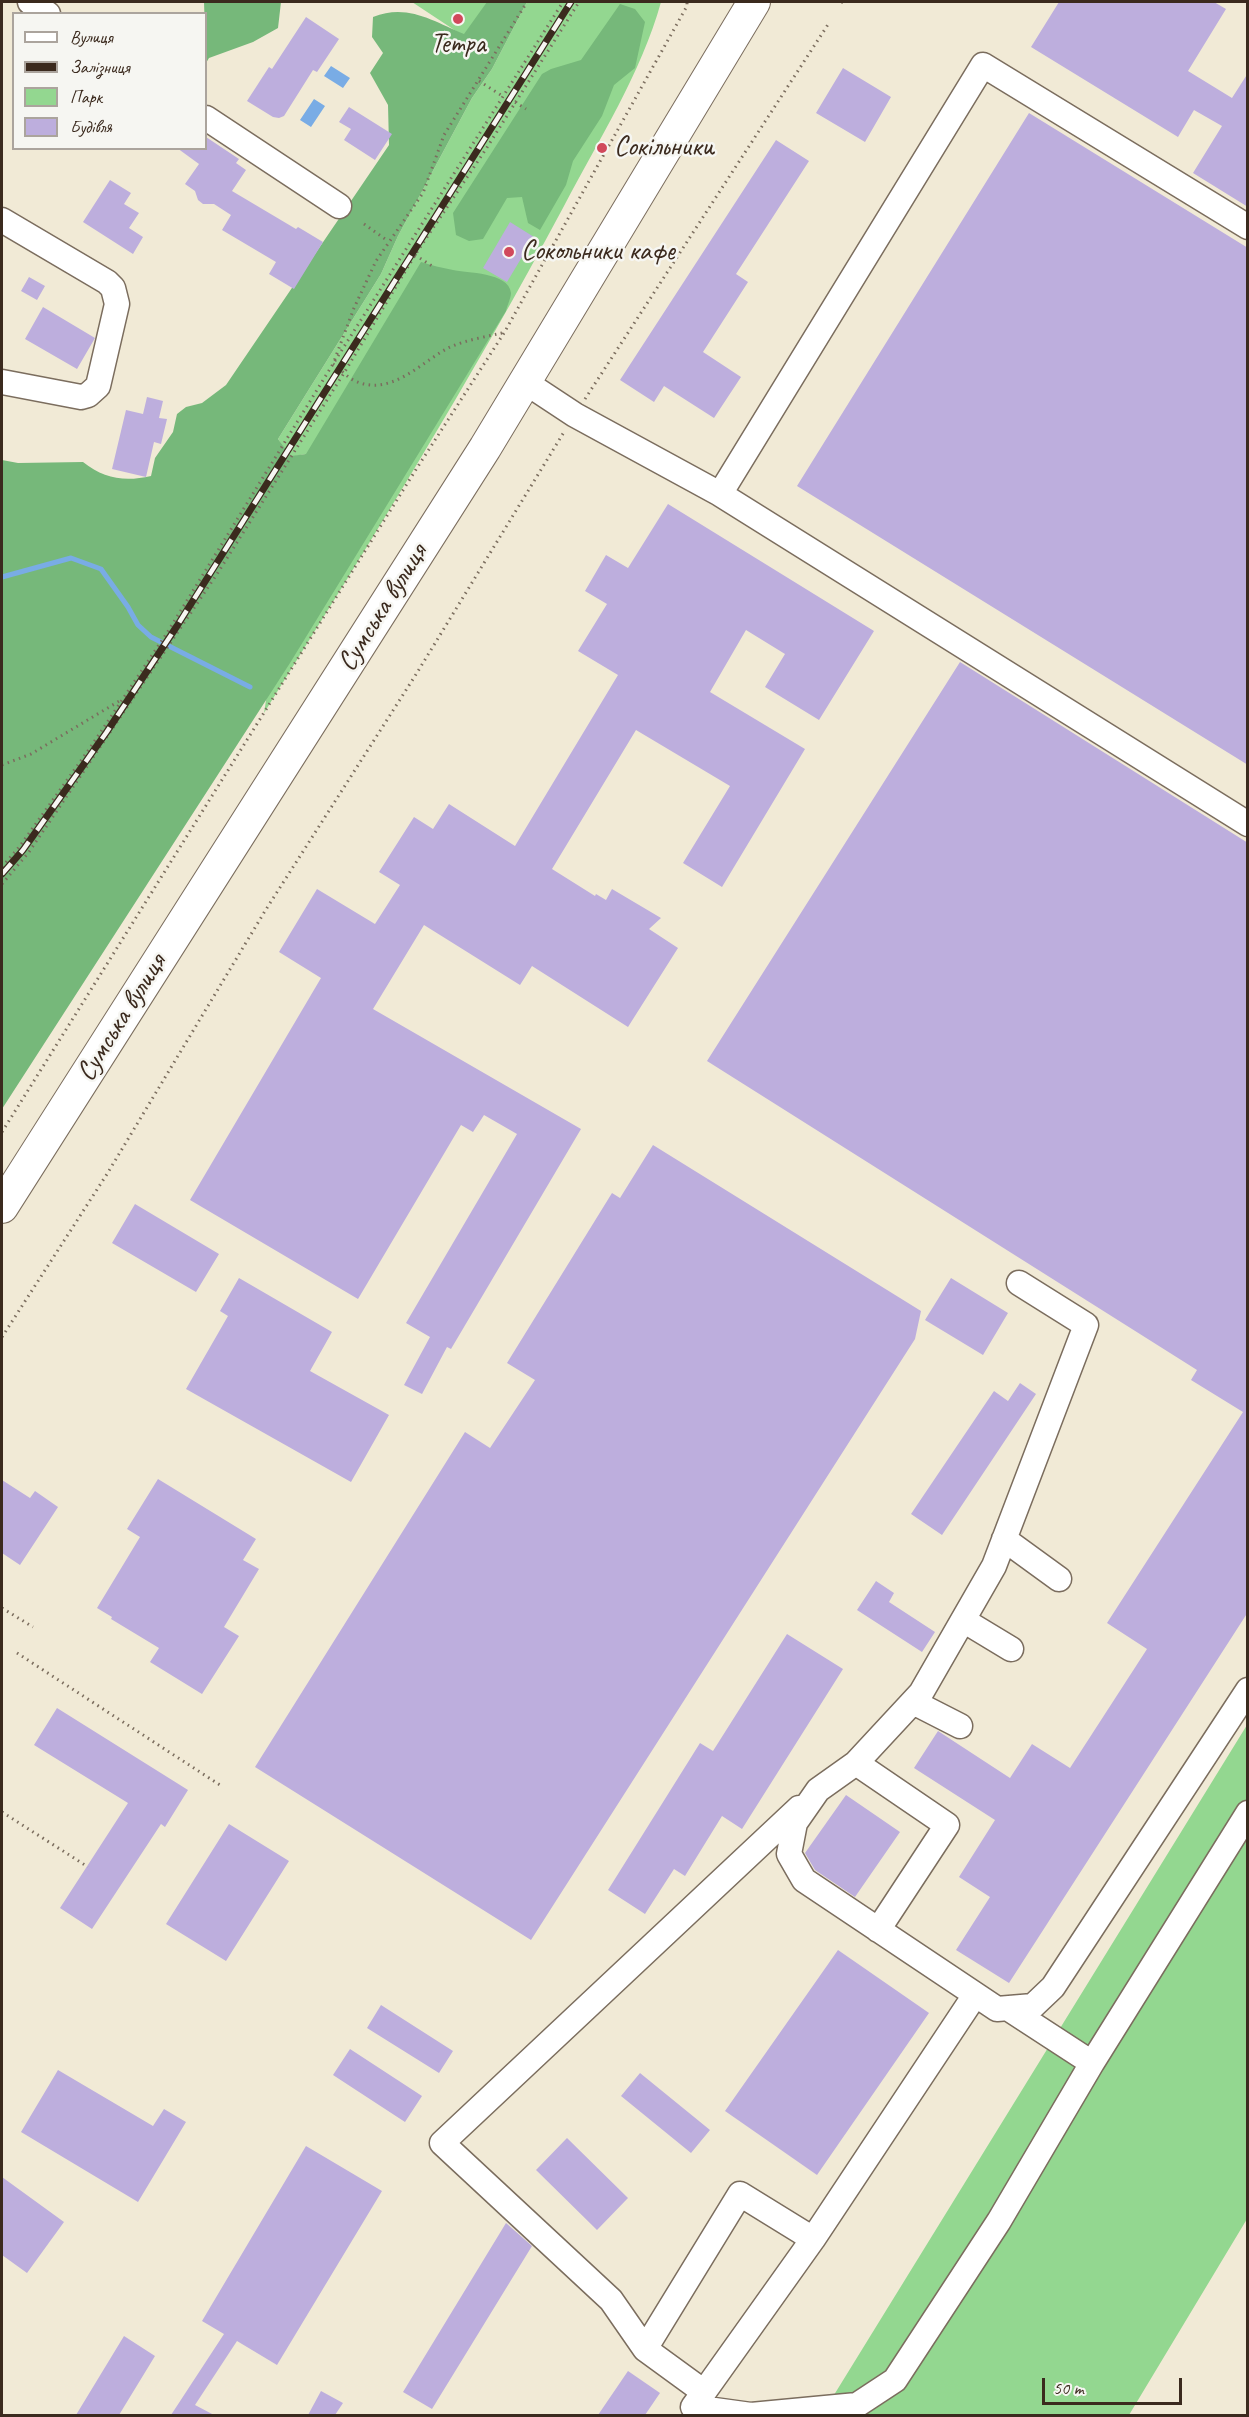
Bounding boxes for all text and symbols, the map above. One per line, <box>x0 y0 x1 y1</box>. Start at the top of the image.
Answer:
legend <box>12 12 207 150</box>
marker: Тетра <box>451 12 465 26</box>
text: Вулиця <box>70 26 113 48</box>
place label: Тетра <box>431 28 485 62</box>
text: Залізниця <box>70 56 130 78</box>
text: Парк <box>70 86 102 108</box>
text: Будівля <box>70 116 112 138</box>
place label: Сокільники <box>614 131 714 165</box>
marker: Сокільники <box>595 141 609 155</box>
place label: Сокольники кафе <box>521 235 675 269</box>
marker: Сокольники кафе <box>502 245 516 259</box>
street label: Сумська вулиця <box>331 538 435 678</box>
street label: Сумська вулиця <box>70 948 174 1088</box>
scale bar <box>1045 2366 1184 2404</box>
text: 50 m <box>1053 2377 1084 2399</box>

